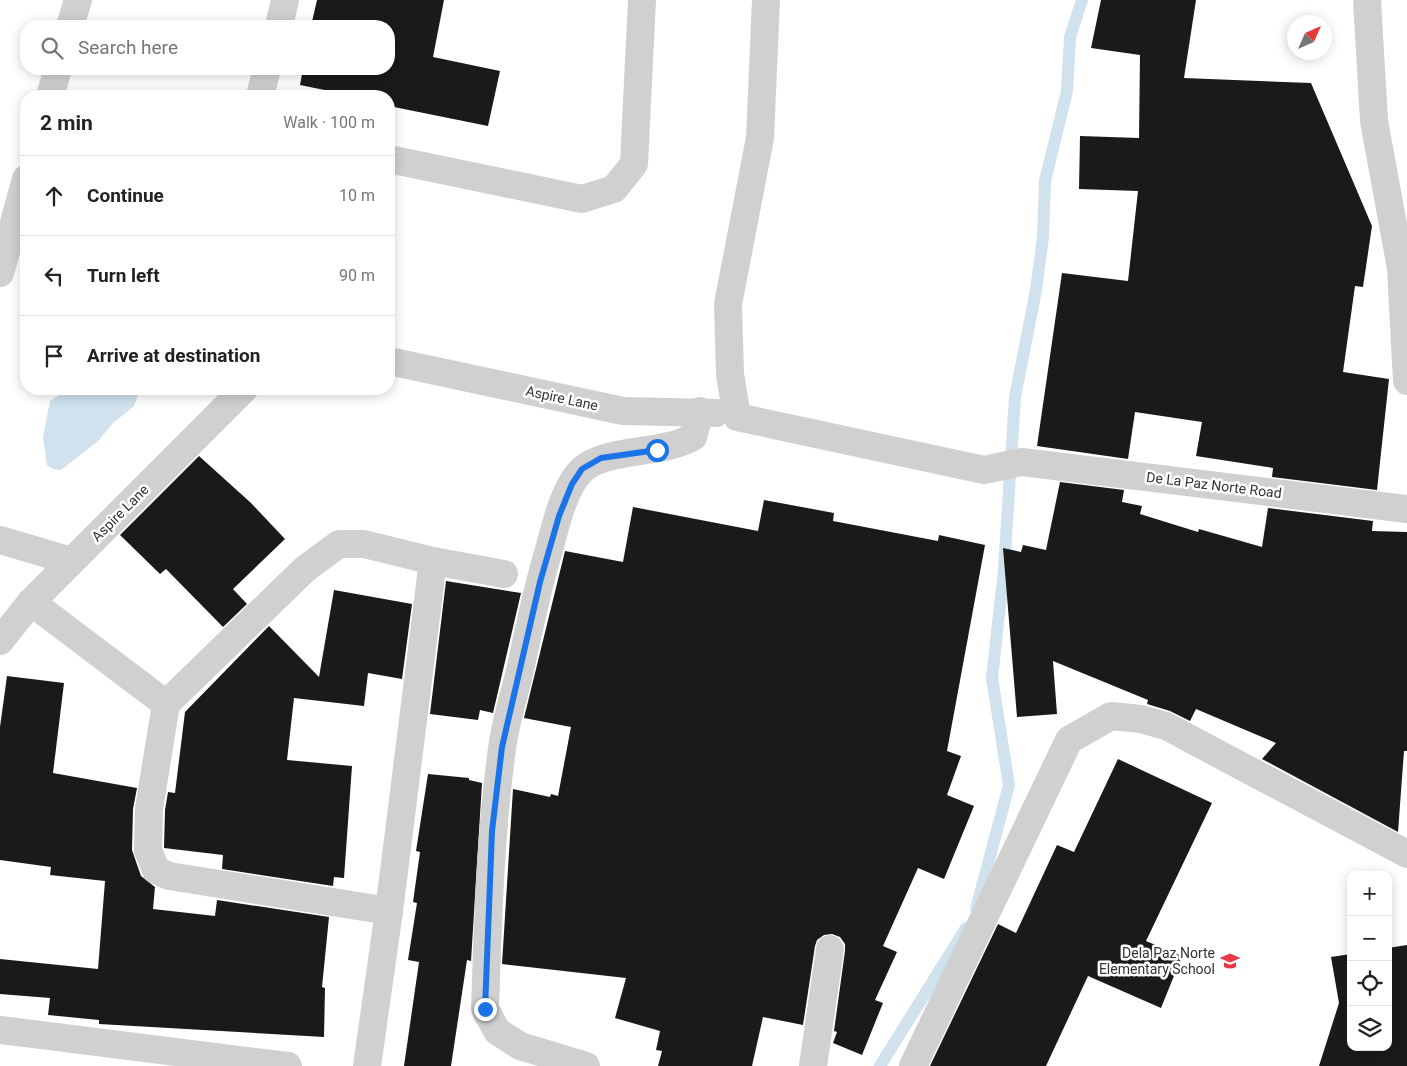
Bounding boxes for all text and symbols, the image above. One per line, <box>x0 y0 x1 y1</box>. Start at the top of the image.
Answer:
north arrow <box>1287 15 1332 60</box>
search box <box>20 20 395 75</box>
icon: search <box>38 34 66 62</box>
text: Search here <box>78 36 178 59</box>
text: 2 min <box>40 111 93 135</box>
text: Walk · 100 m <box>283 113 375 132</box>
icon: ahead <box>40 182 68 210</box>
text: Continue <box>87 184 164 207</box>
text: 10 m <box>339 186 375 205</box>
icon: left <box>40 262 68 290</box>
text: Turn left <box>87 264 160 287</box>
text: 90 m <box>339 266 375 285</box>
icon: arrive <box>40 342 68 370</box>
text: Arrive at destination <box>87 344 260 367</box>
street label: Aspire Lane <box>524 383 600 413</box>
route start <box>646 439 669 462</box>
street label: De La Paz Norte Road <box>1145 469 1283 501</box>
street label: Aspire Lane <box>88 481 152 545</box>
map controls <box>1347 871 1392 1051</box>
button: + <box>1347 871 1392 916</box>
button: − <box>1347 916 1392 961</box>
place label: Dela Paz Norte Elementary School <box>1099 945 1215 977</box>
school or university icon: Dela Paz Norte Elementary School <box>1219 950 1241 972</box>
button: locate <box>1347 961 1392 1006</box>
route end <box>474 998 497 1021</box>
button: layers <box>1347 1006 1392 1051</box>

